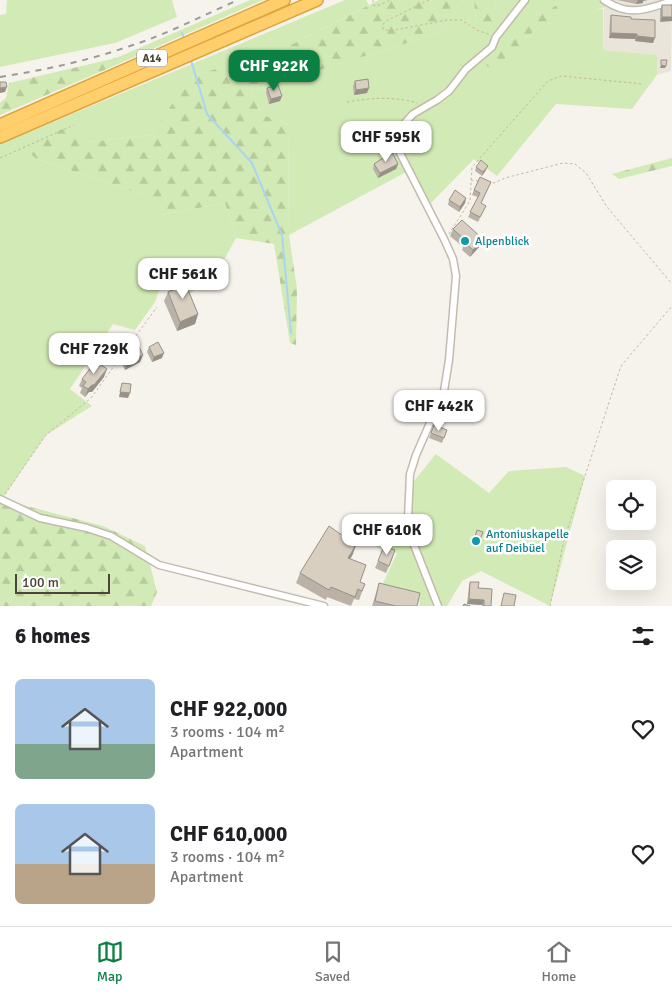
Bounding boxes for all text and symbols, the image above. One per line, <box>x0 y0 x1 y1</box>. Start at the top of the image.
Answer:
road number: A14 <box>137 49 167 66</box>
pin: CHF 922K <box>222 49 326 92</box>
text: CHF 922K <box>240 56 308 76</box>
pin: CHF 595K <box>334 120 438 163</box>
text: CHF 595K <box>352 127 420 147</box>
place label: Alpenblick <box>475 234 529 249</box>
marker: Alpenblick <box>459 235 471 247</box>
pin: CHF 561K <box>131 258 235 300</box>
text: CHF 561K <box>149 264 217 284</box>
pin: CHF 729K <box>42 332 146 375</box>
text: CHF 729K <box>60 339 128 359</box>
pin: CHF 442K <box>387 390 491 432</box>
text: CHF 442K <box>405 396 473 416</box>
map controls <box>606 480 656 590</box>
button: locate <box>606 480 656 530</box>
pin: CHF 610K <box>335 514 439 556</box>
text: CHF 610K <box>353 520 421 540</box>
place label: Antoniuskapelle auf Deibüel <box>486 527 569 556</box>
marker: Antoniuskapelle auf Deibüel <box>470 535 482 547</box>
button: layers <box>606 540 656 590</box>
scale bar <box>15 571 110 594</box>
text: 100 m <box>22 574 59 591</box>
icon: filters <box>629 622 657 650</box>
text: 6 homes <box>15 623 90 649</box>
text: CHF 922,000 <box>170 696 287 722</box>
icon: home <box>55 699 115 759</box>
icon: heart <box>629 715 657 743</box>
text: 3 rooms · 104 m² <box>170 722 285 742</box>
text: Apartment <box>170 742 243 762</box>
text: CHF 610,000 <box>170 821 287 847</box>
icon: home <box>55 824 115 884</box>
icon: heart <box>629 840 657 868</box>
text: 3 rooms · 104 m² <box>170 847 285 867</box>
text: Apartment <box>170 867 243 887</box>
tab: Map <box>96 938 124 985</box>
tab: Saved <box>315 938 350 985</box>
tab: Home <box>541 938 576 985</box>

